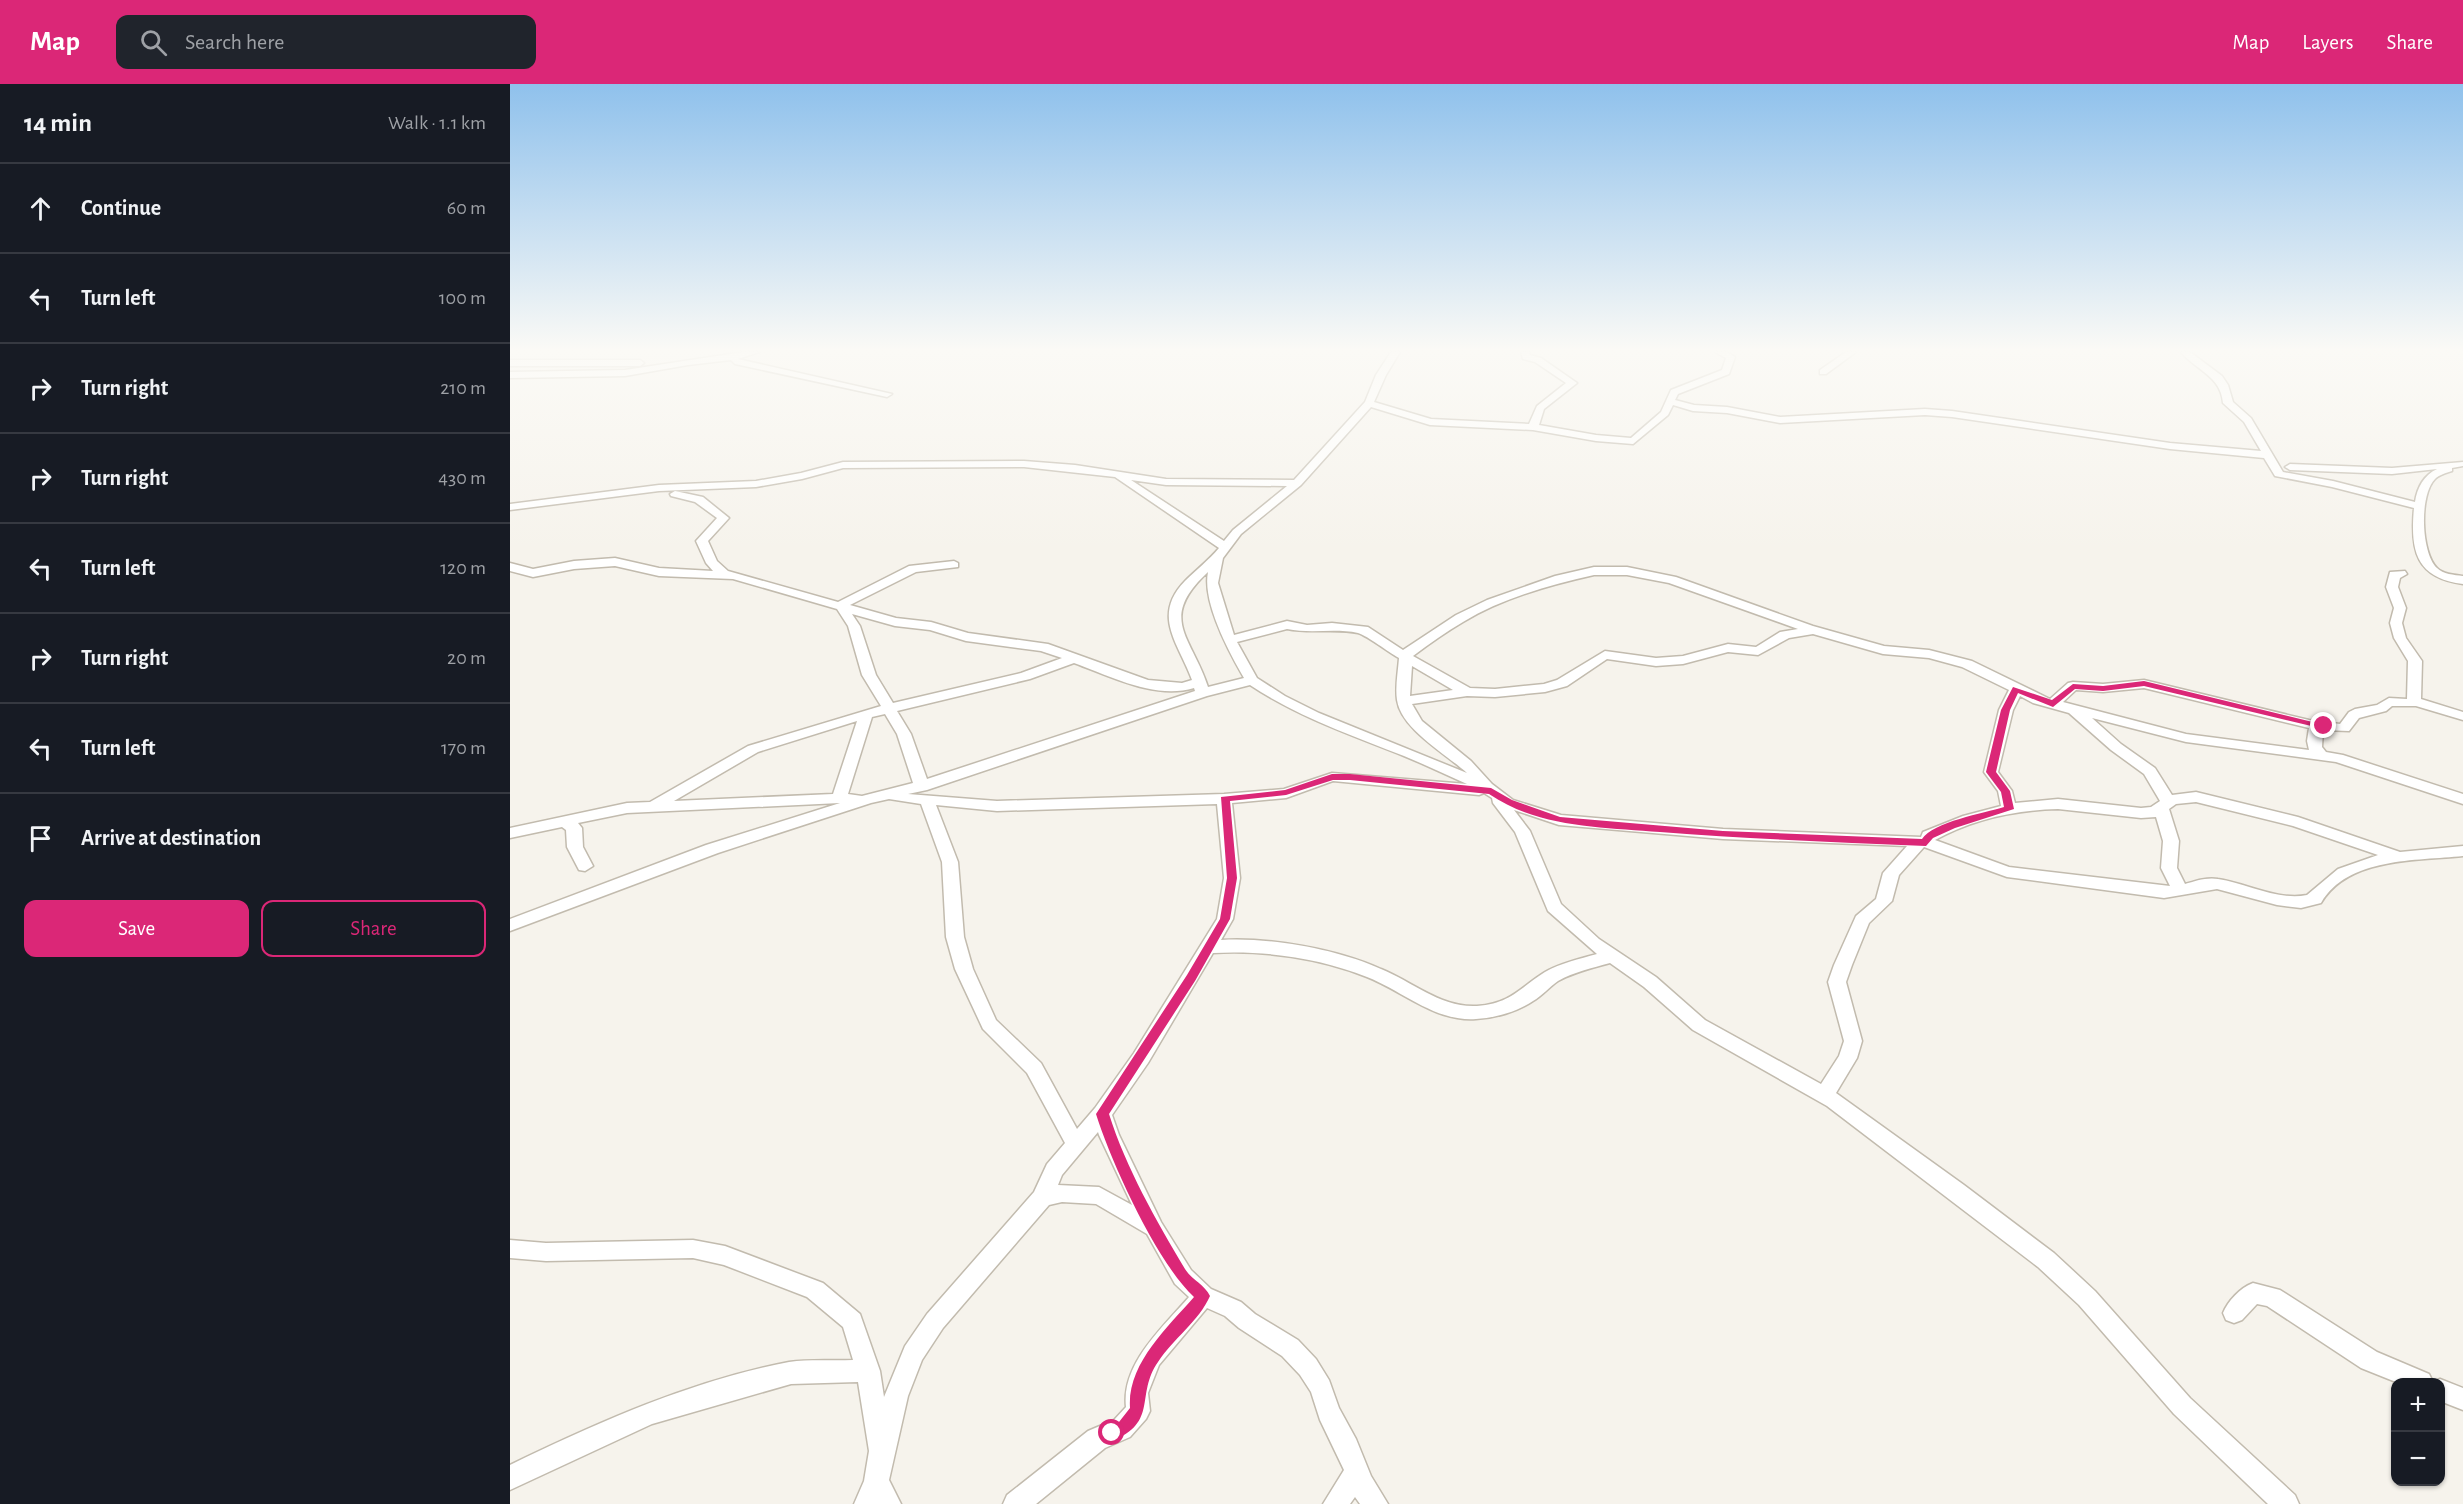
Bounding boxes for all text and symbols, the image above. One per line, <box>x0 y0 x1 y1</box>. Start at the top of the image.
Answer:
search box <box>116 15 536 69</box>
icon: search <box>137 26 170 59</box>
text: Map <box>30 28 80 56</box>
text: Search here <box>185 31 284 53</box>
text: Map <box>2233 32 2269 53</box>
text: Layers <box>2302 32 2353 53</box>
text: Share <box>2386 32 2433 53</box>
text: 14 min <box>24 110 92 136</box>
text: Walk · 1.1 km <box>388 113 486 133</box>
icon: ahead <box>24 192 57 225</box>
text: Continue <box>81 197 161 219</box>
text: 60 m <box>447 198 486 218</box>
icon: left <box>24 282 57 315</box>
text: Turn left <box>81 287 155 309</box>
text: 100 m <box>439 288 486 308</box>
icon: right <box>24 372 57 405</box>
text: Turn right <box>81 377 168 399</box>
text: 210 m <box>440 378 486 398</box>
icon: right <box>24 462 57 495</box>
text: Turn right <box>81 467 168 489</box>
text: 430 m <box>438 468 486 488</box>
icon: left <box>24 552 57 585</box>
text: Turn left <box>81 557 155 579</box>
text: 120 m <box>440 558 486 578</box>
icon: right <box>24 642 57 675</box>
text: Turn right <box>81 647 168 669</box>
text: 20 m <box>447 648 486 668</box>
route end <box>2310 712 2336 738</box>
icon: left <box>24 732 57 765</box>
text: Turn left <box>81 737 155 759</box>
text: 170 m <box>441 738 486 758</box>
icon: arrive <box>24 822 57 855</box>
text: Arrive at destination <box>81 827 261 849</box>
button: Save <box>24 900 249 957</box>
button: Share <box>261 900 486 957</box>
map controls <box>2391 1378 2445 1486</box>
button: + <box>2391 1378 2445 1432</box>
route start <box>1098 1419 1124 1445</box>
button: − <box>2391 1432 2445 1486</box>

